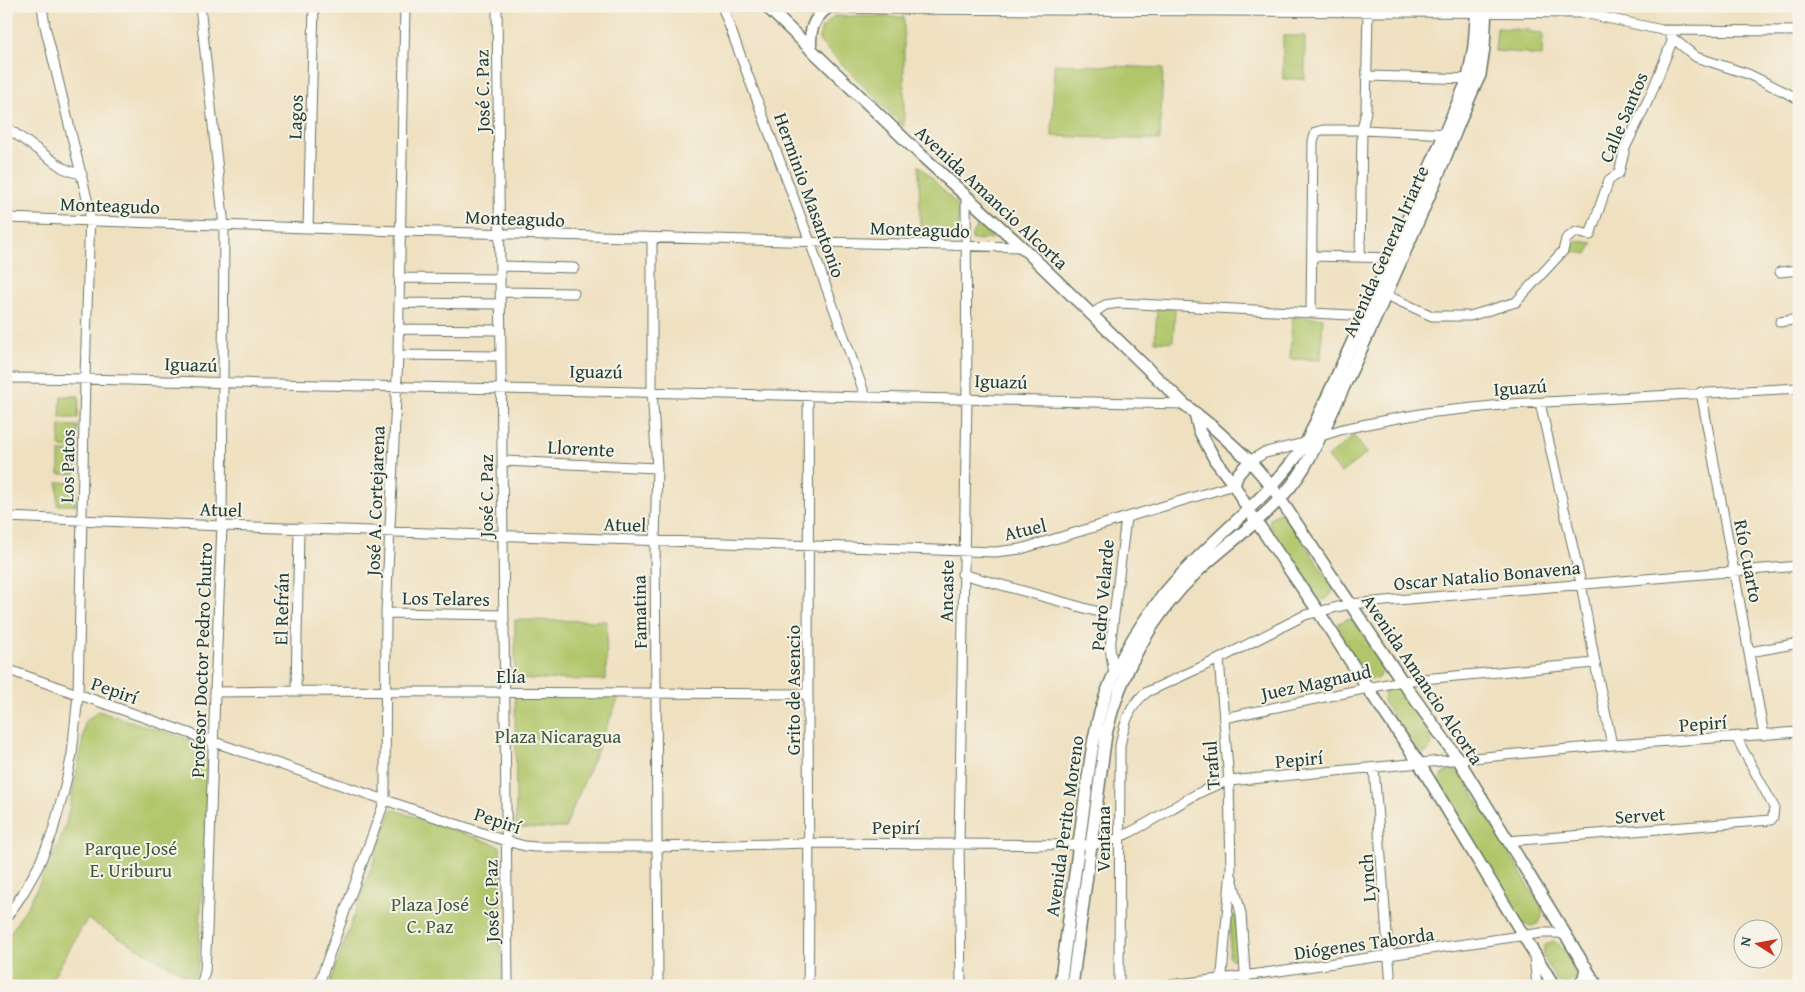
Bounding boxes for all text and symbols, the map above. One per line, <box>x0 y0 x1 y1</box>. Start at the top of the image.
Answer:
street label: José C. Paz <box>467 49 497 135</box>
street label: Calle Santos <box>1591 67 1655 167</box>
street label: Lagos <box>280 94 310 140</box>
street label: Herminio Masantonio <box>767 108 853 282</box>
street label: Avenida Amancio Alcorta <box>909 118 1075 276</box>
street label: Avenida General Iriarte <box>1335 161 1435 341</box>
street label: Monteagudo <box>59 189 161 221</box>
street label: Monteagudo <box>464 202 566 234</box>
street label: Monteagudo <box>869 213 971 245</box>
street label: Iguazú <box>164 349 219 379</box>
street label: Iguazú <box>569 357 624 385</box>
street label: Iguazú <box>974 366 1029 396</box>
street label: Iguazú <box>1493 371 1548 403</box>
street label: José A. Cortejarena <box>358 425 392 579</box>
street label: Los Patos <box>52 429 82 503</box>
street label: Llorente <box>547 432 615 464</box>
street label: José C. Paz <box>472 455 500 539</box>
street label: Atuel <box>199 494 243 524</box>
street label: Atuel <box>603 509 647 539</box>
street label: Atuel <box>1001 511 1049 547</box>
street label: Río Cuarto <box>1727 517 1771 605</box>
street label: Pedro Velarde <box>1083 538 1121 652</box>
street label: Profesor Doctor Pedro Chutro <box>183 542 219 778</box>
street label: Oscar Natalio Bonavena <box>1392 553 1582 597</box>
street label: Ancaste <box>931 559 961 623</box>
street label: El Refrán <box>266 572 296 646</box>
street label: Famatina <box>624 575 654 649</box>
street label: Los Telares <box>402 583 490 613</box>
street label: Avenida Amancio Alcorta <box>1355 588 1491 770</box>
street label: Grito de Asencio <box>779 625 807 755</box>
street label: Juez Magnaud <box>1256 657 1374 708</box>
street label: Elía <box>496 662 526 690</box>
street label: Pepirí <box>88 669 143 711</box>
street label: Pepirí <box>1678 707 1729 739</box>
park label: Plaza Nicaragua <box>495 722 621 750</box>
street label: Avenida Perito Moreno <box>1037 734 1091 918</box>
street label: Traful <box>1195 740 1227 790</box>
street label: Pepirí <box>1274 743 1325 775</box>
street label: Pepirí <box>471 799 526 841</box>
street label: Servet <box>1614 799 1667 831</box>
street label: Ventana <box>1089 806 1117 872</box>
street label: Pepirí <box>872 813 921 841</box>
park label: Parque José E. Uriburu <box>85 834 177 884</box>
street label: Lynch <box>1351 853 1383 903</box>
street label: José C. Paz <box>476 859 506 945</box>
park label: Plaza José C. Paz <box>391 890 469 940</box>
street label: Diógenes Taborda <box>1292 919 1436 967</box>
north arrow <box>1732 920 1782 970</box>
text: N <box>1735 934 1756 948</box>

